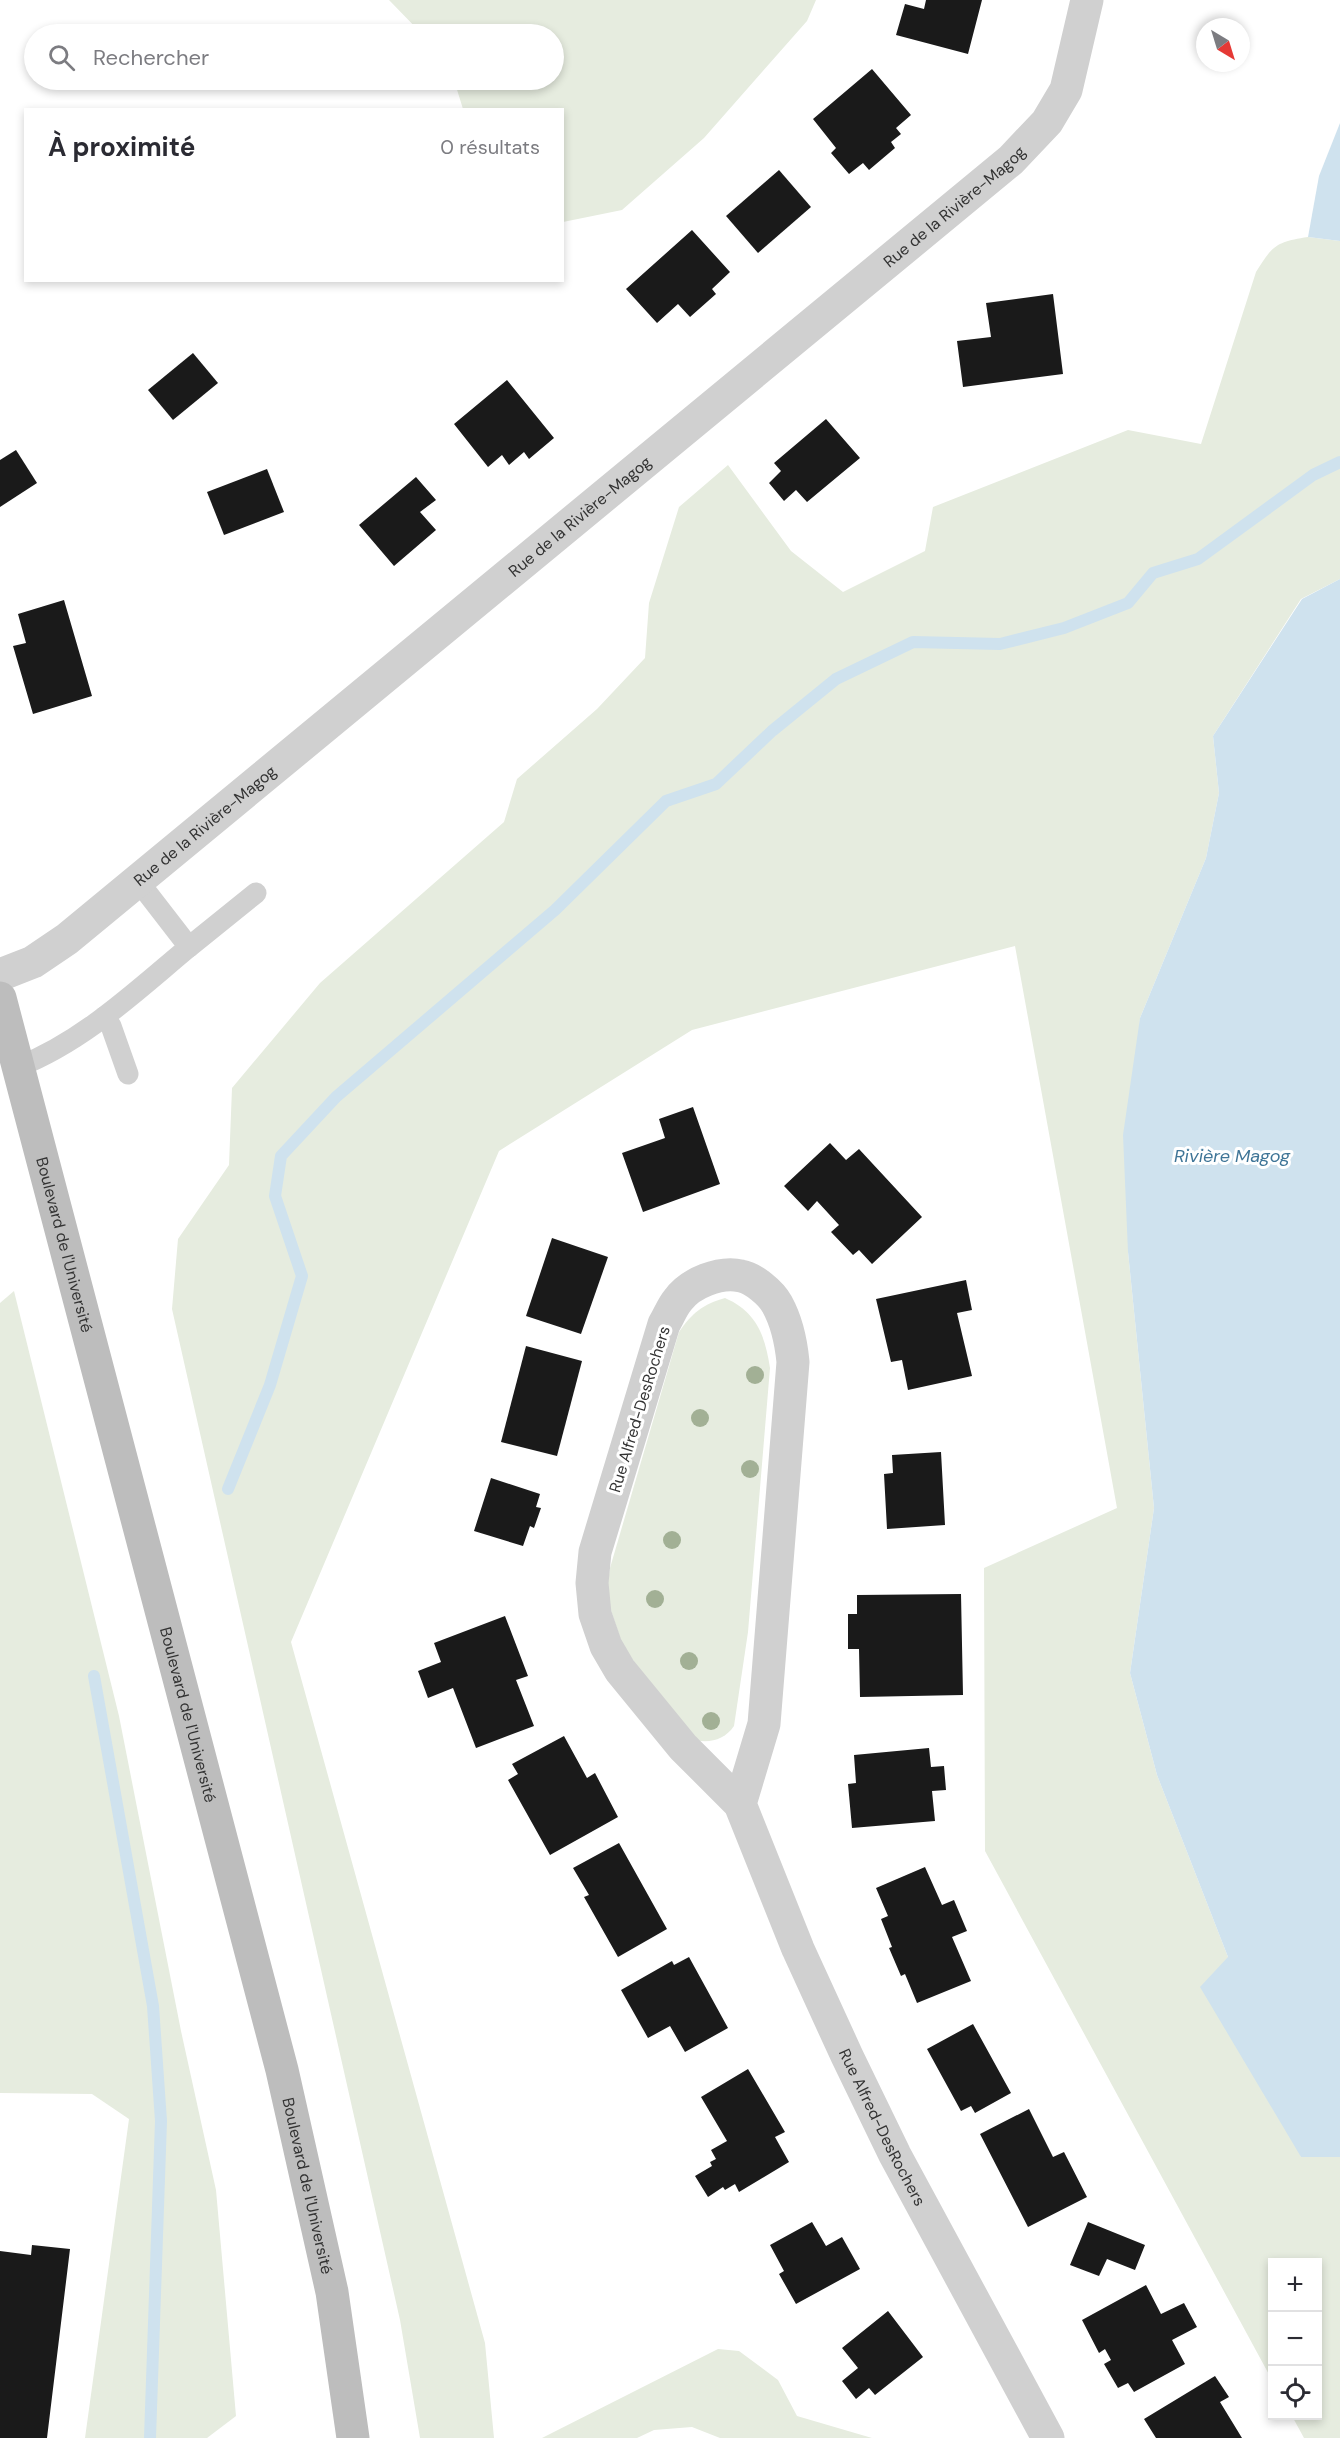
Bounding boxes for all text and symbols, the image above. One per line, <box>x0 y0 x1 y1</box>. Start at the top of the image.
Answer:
north arrow <box>1196 18 1250 72</box>
search box <box>24 24 564 90</box>
icon: search <box>45 41 78 74</box>
text: Rechercher <box>93 43 209 72</box>
text: À proximité <box>48 130 195 164</box>
text: 0 résultats <box>440 134 540 160</box>
street label: Rue de la Rivière-Magog <box>879 141 1030 272</box>
street label: Rue de la Rivière-Magog <box>504 451 656 582</box>
street label: Rue de la Rivière-Magog <box>129 761 281 891</box>
water label: Rivière Magog <box>1174 1144 1291 1168</box>
street label: Boulevard de l'Université <box>31 1155 98 1335</box>
street label: Rue Alfred-DesRochers <box>604 1323 675 1495</box>
street label: Boulevard de l'Université <box>155 1625 221 1805</box>
street label: Rue Alfred-DesRochers <box>834 2045 930 2210</box>
street label: Boulevard de l'Université <box>277 2095 338 2276</box>
map controls <box>1268 2258 1322 2420</box>
button: + <box>1268 2258 1322 2312</box>
button: − <box>1268 2312 1322 2366</box>
button: locate <box>1268 2366 1322 2420</box>

